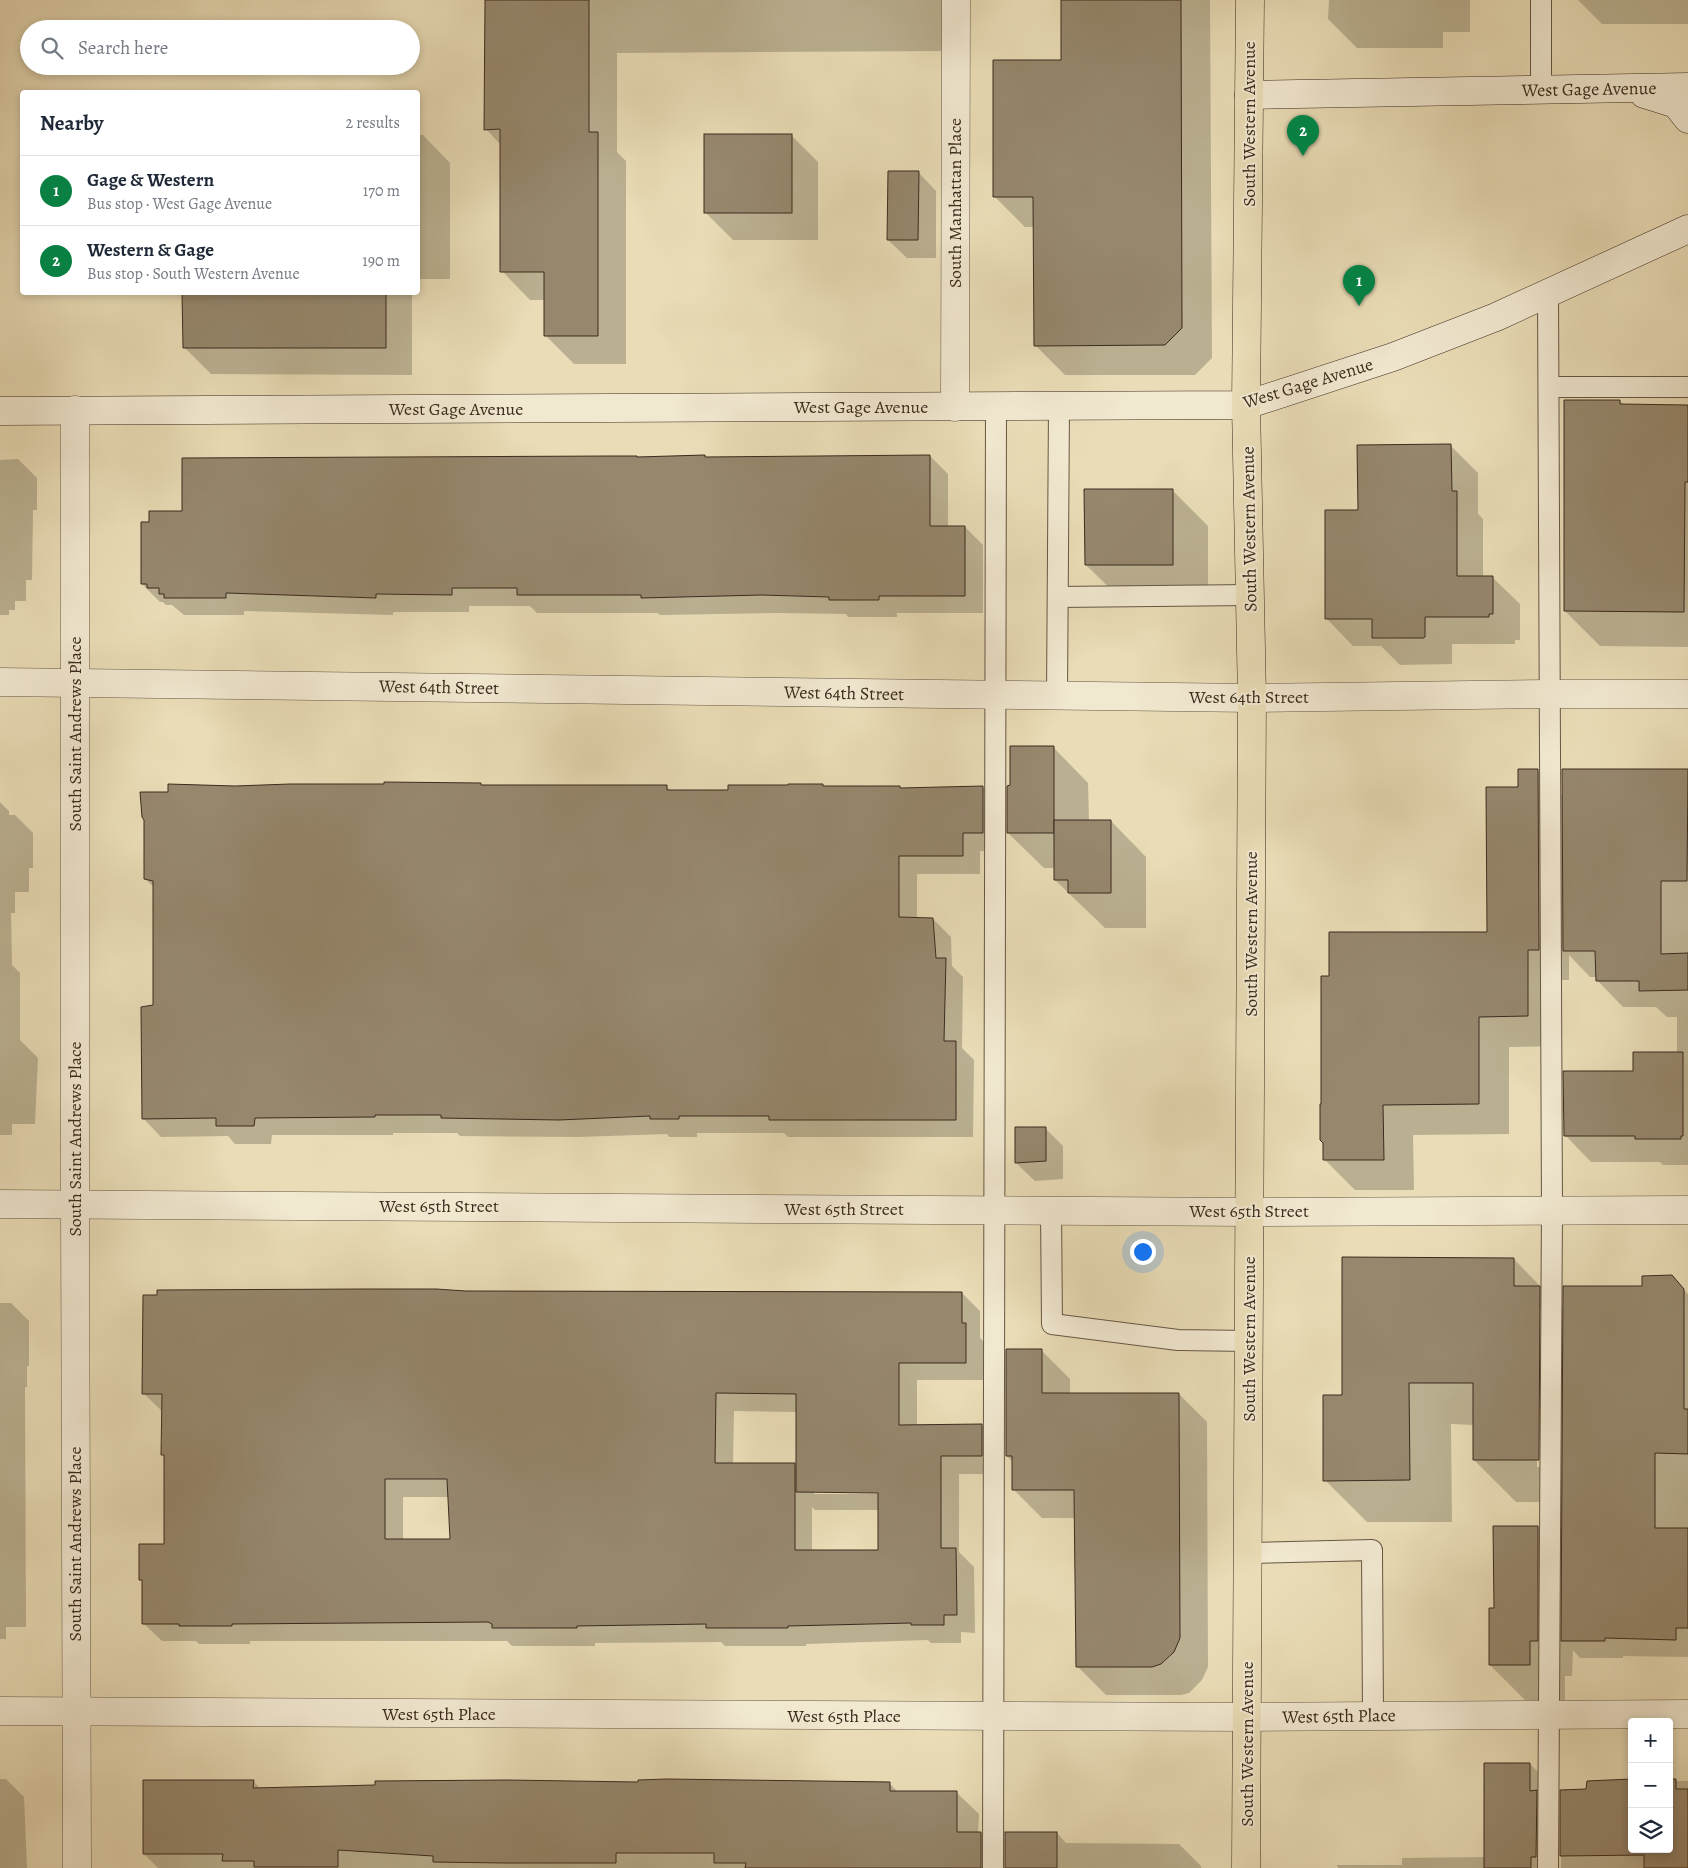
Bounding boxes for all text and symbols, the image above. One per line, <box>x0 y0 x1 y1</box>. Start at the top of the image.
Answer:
search box <box>20 20 420 75</box>
icon: search <box>38 34 66 62</box>
text: Search here <box>78 35 168 61</box>
street label: South Western Avenue <box>1237 41 1261 207</box>
street label: West Gage Avenue <box>1520 76 1657 102</box>
text: Nearby <box>40 109 103 137</box>
text: 2 results <box>345 112 400 134</box>
pin: 2 <box>1287 115 1319 156</box>
street label: South Manhattan Place <box>943 118 967 288</box>
text: Gage & Western <box>87 167 214 193</box>
text: 1 <box>53 180 59 202</box>
text: 170 m <box>363 180 400 202</box>
text: Bus stop · West Gage Avenue <box>87 193 272 215</box>
text: Western & Gage <box>87 237 214 263</box>
text: 2 <box>52 250 60 272</box>
text: 190 m <box>362 250 400 272</box>
text: Bus stop · South Western Avenue <box>87 263 300 285</box>
pin: 1 <box>1343 265 1375 306</box>
street label: West Gage Avenue <box>1239 352 1376 414</box>
street label: West Gage Avenue <box>793 395 928 419</box>
street label: West Gage Avenue <box>388 397 523 421</box>
street label: South Western Avenue <box>1236 446 1262 612</box>
street label: South Saint Andrews Place <box>63 636 87 832</box>
street label: West 64th Street <box>378 674 499 700</box>
street label: West 64th Street <box>783 680 904 706</box>
street label: West 64th Street <box>1188 685 1309 709</box>
street label: South Western Avenue <box>1239 851 1263 1017</box>
street label: South Saint Andrews Place <box>63 1041 87 1237</box>
street label: West 65th Street <box>378 1194 499 1218</box>
street label: West 65th Street <box>783 1197 904 1221</box>
street label: West 65th Street <box>1188 1199 1309 1223</box>
your location <box>1130 1239 1156 1265</box>
street label: South Western Avenue <box>1237 1256 1261 1422</box>
street label: South Saint Andrews Place <box>63 1446 87 1642</box>
street label: South Western Avenue <box>1235 1661 1259 1827</box>
street label: West 65th Place <box>381 1702 496 1726</box>
street label: West 65th Place <box>1281 1703 1396 1729</box>
street label: West 65th Place <box>786 1704 901 1728</box>
map controls <box>1628 1718 1673 1853</box>
button: + <box>1628 1718 1673 1763</box>
button: − <box>1628 1763 1673 1808</box>
button: layers <box>1628 1808 1673 1853</box>

